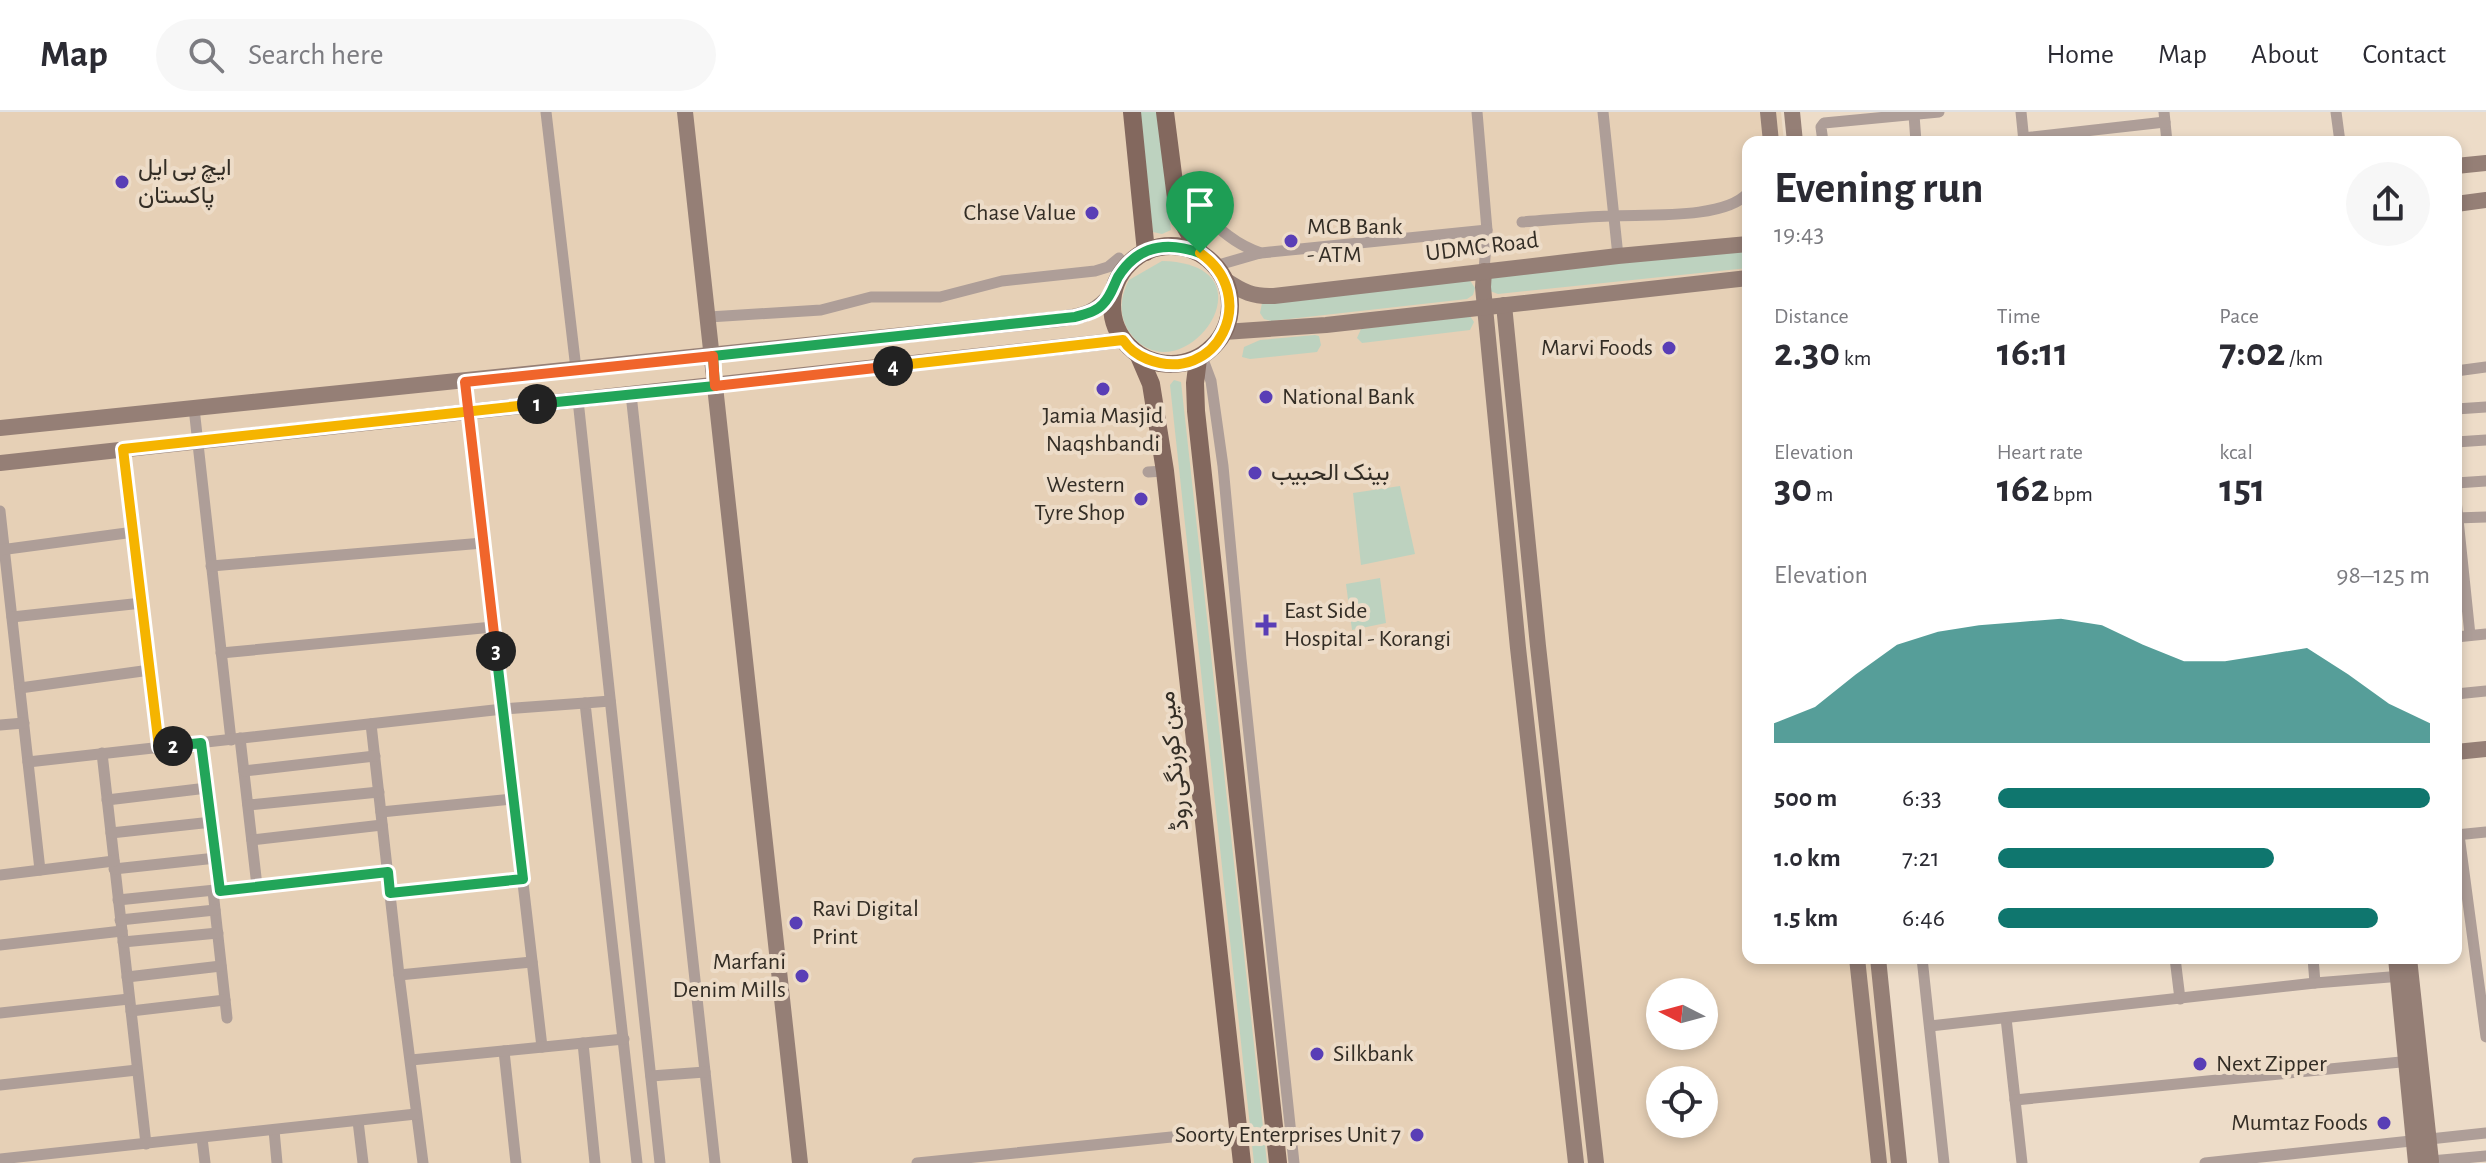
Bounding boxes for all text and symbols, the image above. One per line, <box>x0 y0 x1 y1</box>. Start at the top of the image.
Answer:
search box <box>156 19 716 91</box>
icon: search <box>184 33 228 77</box>
text: Map <box>40 36 108 74</box>
text: Search here <box>248 40 384 70</box>
text: Home <box>2047 41 2114 69</box>
text: Map <box>2158 41 2207 69</box>
text: About <box>2251 41 2319 69</box>
text: Contact <box>2363 41 2446 69</box>
place label: ایچ بی ایل پاکستان <box>138 156 232 211</box>
button: share <box>2346 162 2430 246</box>
text: Evening run <box>1774 167 1983 211</box>
pin <box>1166 171 1234 253</box>
marker: ایچ بی ایل پاکستان <box>113 173 131 191</box>
icon: arrive <box>1178 183 1222 227</box>
place label: Chase Value <box>964 201 1076 225</box>
marker: Chase Value <box>1083 204 1101 222</box>
place label: MCB Bank - ATM <box>1307 215 1402 267</box>
text: 19:43 <box>1774 221 1824 247</box>
street label: UDMC Road <box>1424 228 1540 266</box>
marker: MCB Bank - ATM <box>1282 232 1300 250</box>
text: Distance <box>1774 305 1849 327</box>
text: Time <box>1997 305 2041 327</box>
text: Pace <box>2219 305 2259 327</box>
text: 2.30 <box>1774 333 1840 373</box>
text: 16:11 <box>1997 333 2068 373</box>
text: 7:02 <box>2219 333 2285 373</box>
place label: Marvi Foods <box>1541 336 1653 360</box>
marker: Marvi Foods <box>1660 339 1678 357</box>
pin: 4 <box>873 346 913 386</box>
text: km <box>1840 347 1871 369</box>
text: /km <box>2285 347 2323 369</box>
text: 4 <box>887 355 899 377</box>
marker: Jamia Masjid Naqshbandi <box>1094 380 1112 398</box>
pin: 1 <box>517 384 557 424</box>
place label: National Bank <box>1282 385 1414 409</box>
marker: National Bank <box>1257 388 1275 406</box>
text: 1 <box>533 393 541 415</box>
place label: Jamia Masjid Naqshbandi <box>1042 404 1164 456</box>
text: Elevation <box>1774 441 1854 463</box>
text: Heart rate <box>1997 441 2083 463</box>
text: kcal <box>2219 441 2253 463</box>
place label: بينک الحبيب <box>1271 461 1390 486</box>
marker: بينک الحبيب <box>1246 464 1264 482</box>
text: 30 <box>1774 469 1812 509</box>
text: 162 <box>1997 469 2049 509</box>
text: 151 <box>2219 469 2265 509</box>
place label: Western Tyre Shop <box>1034 473 1125 525</box>
text: m <box>1812 483 1833 505</box>
text: bpm <box>2049 483 2093 505</box>
marker: Western Tyre Shop <box>1132 490 1150 508</box>
text: Elevation <box>1774 562 1868 588</box>
text: 98–125 m <box>2336 562 2430 588</box>
place label: East Side Hospital - Korangi <box>1284 599 1451 651</box>
marker: East Side Hospital - Korangi <box>1255 614 1277 636</box>
pin: 3 <box>476 631 516 671</box>
text: 3 <box>491 640 501 662</box>
street label: مین کورنگی روڈ <box>1154 690 1195 832</box>
pin: 2 <box>153 726 193 766</box>
text: 2 <box>168 735 178 757</box>
text: 500 m <box>1774 785 1837 811</box>
text: 6:33 <box>1902 785 1942 811</box>
text: 1.0 km <box>1774 845 1841 871</box>
text: 7:21 <box>1902 845 1940 871</box>
place label: Ravi Digital Print <box>812 897 919 949</box>
text: 1.5 km <box>1774 905 1838 931</box>
text: 6:46 <box>1902 905 1945 931</box>
marker: Ravi Digital Print <box>787 914 805 932</box>
place label: Marfani Denim Mills <box>673 950 786 1002</box>
marker: Marfani Denim Mills <box>793 967 811 985</box>
north arrow <box>1646 978 1718 1050</box>
map controls <box>1646 978 1718 1138</box>
place label: Silkbank <box>1333 1042 1414 1066</box>
marker: Silkbank <box>1308 1045 1326 1063</box>
place label: Next Zipper <box>2216 1052 2327 1076</box>
marker: Next Zipper <box>2191 1055 2209 1073</box>
button: locate <box>1646 1066 1718 1138</box>
place label: Mumtaz Foods <box>2231 1111 2368 1135</box>
marker: Mumtaz Foods <box>2375 1114 2393 1132</box>
place label: Soorty Enterprises Unit 7 <box>1175 1123 1401 1147</box>
marker: Soorty Enterprises Unit 7 <box>1408 1126 1426 1144</box>

